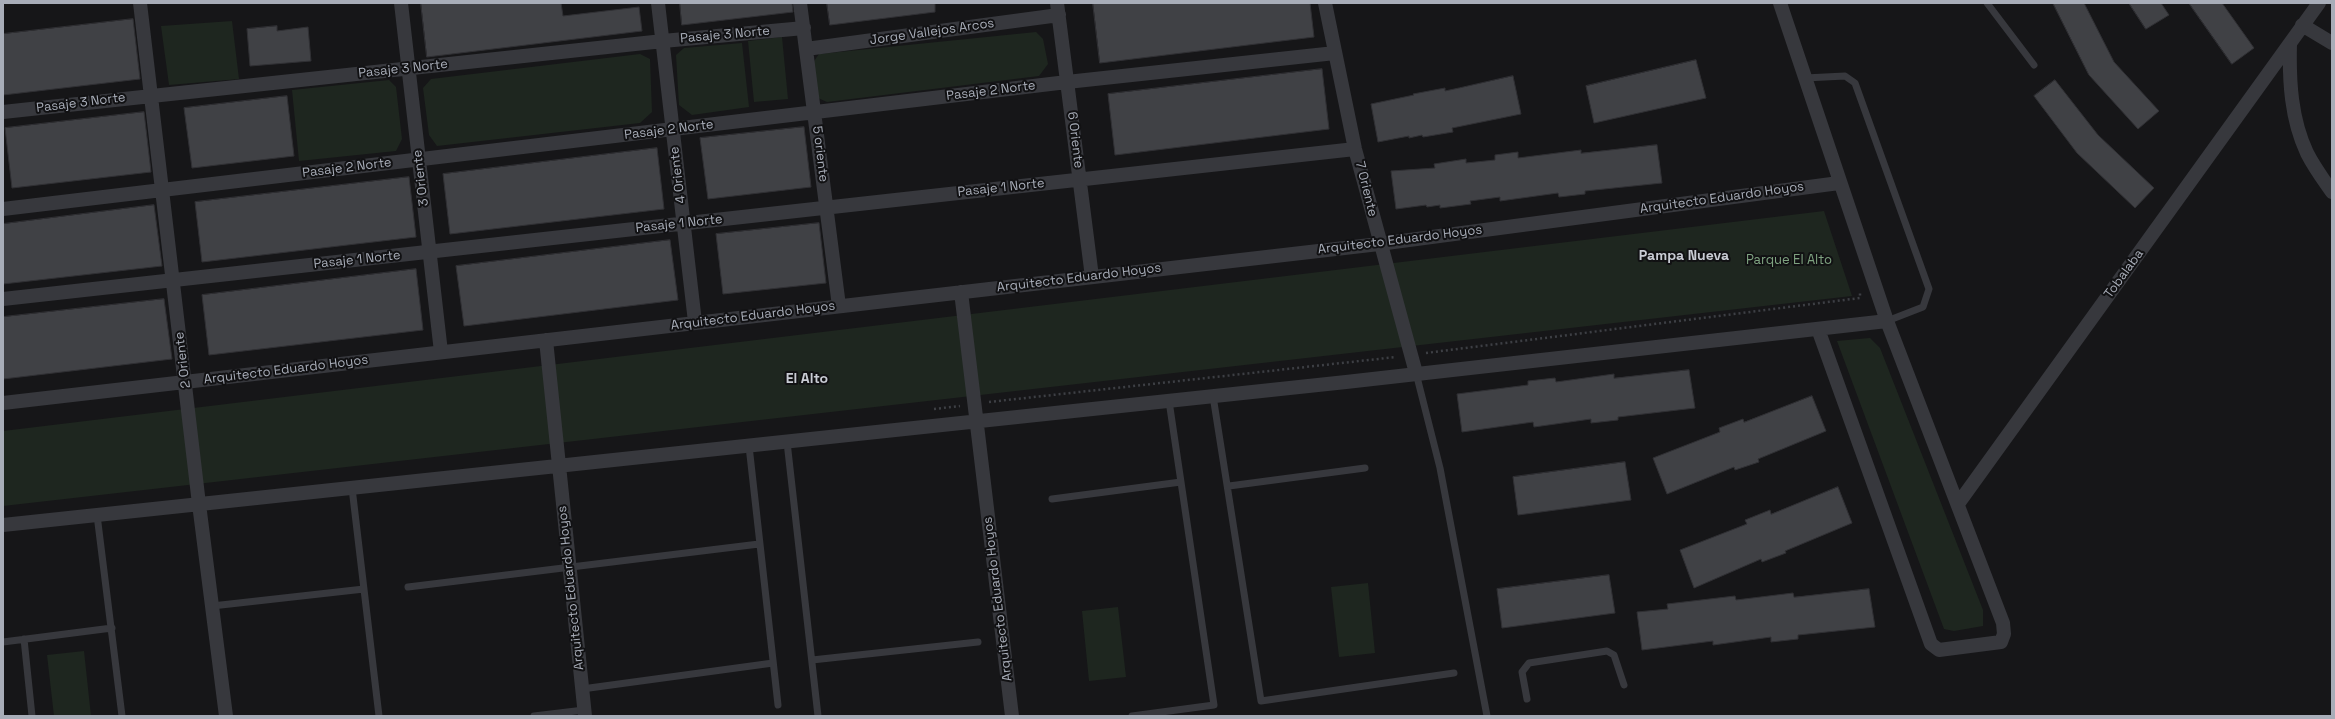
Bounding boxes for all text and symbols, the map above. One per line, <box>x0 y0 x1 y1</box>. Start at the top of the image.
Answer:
street label: Jorge Vallejos Arcos <box>869 16 995 48</box>
street label: Pasaje 3 Norte <box>680 23 770 47</box>
street label: Pasaje 3 Norte <box>358 57 448 81</box>
street label: Pasaje 2 Norte <box>945 78 1037 104</box>
street label: Pasaje 3 Norte <box>35 90 127 116</box>
street label: 6 Oriente <box>1064 111 1086 169</box>
street label: Pasaje 2 Norte <box>623 117 715 143</box>
street label: 5 oriente <box>809 125 831 183</box>
street label: 4 Oriente <box>667 146 689 204</box>
street label: 3 Oriente <box>410 149 432 207</box>
street label: Pasaje 2 Norte <box>301 155 393 181</box>
street label: 7 Oriente <box>1352 160 1380 218</box>
street label: Pasaje 1 Norte <box>957 176 1045 200</box>
street label: Arquitecto Eduardo Hoyos <box>1639 179 1805 217</box>
street label: Pasaje 1 Norte <box>635 212 723 236</box>
street label: Arquitecto Eduardo Hoyos <box>1317 222 1483 258</box>
street label: Tobalaba <box>2101 246 2147 302</box>
street label: Pasaje 1 Norte <box>313 248 401 272</box>
district label: Pampa Nueva <box>1639 248 1729 264</box>
park label: Parque El Alto <box>1746 252 1832 268</box>
street label: Arquitecto Eduardo Hoyos <box>996 260 1162 296</box>
street label: Arquitecto Eduardo Hoyos <box>670 298 836 334</box>
street label: 2 Oriente <box>172 331 194 389</box>
street label: Arquitecto Eduardo Hoyos <box>203 352 369 388</box>
district label: El Alto <box>786 371 828 387</box>
street label: Arquitecto Eduardo Hoyos <box>555 505 587 671</box>
street label: Arquitecto Eduardo Hoyos <box>980 516 1016 682</box>

